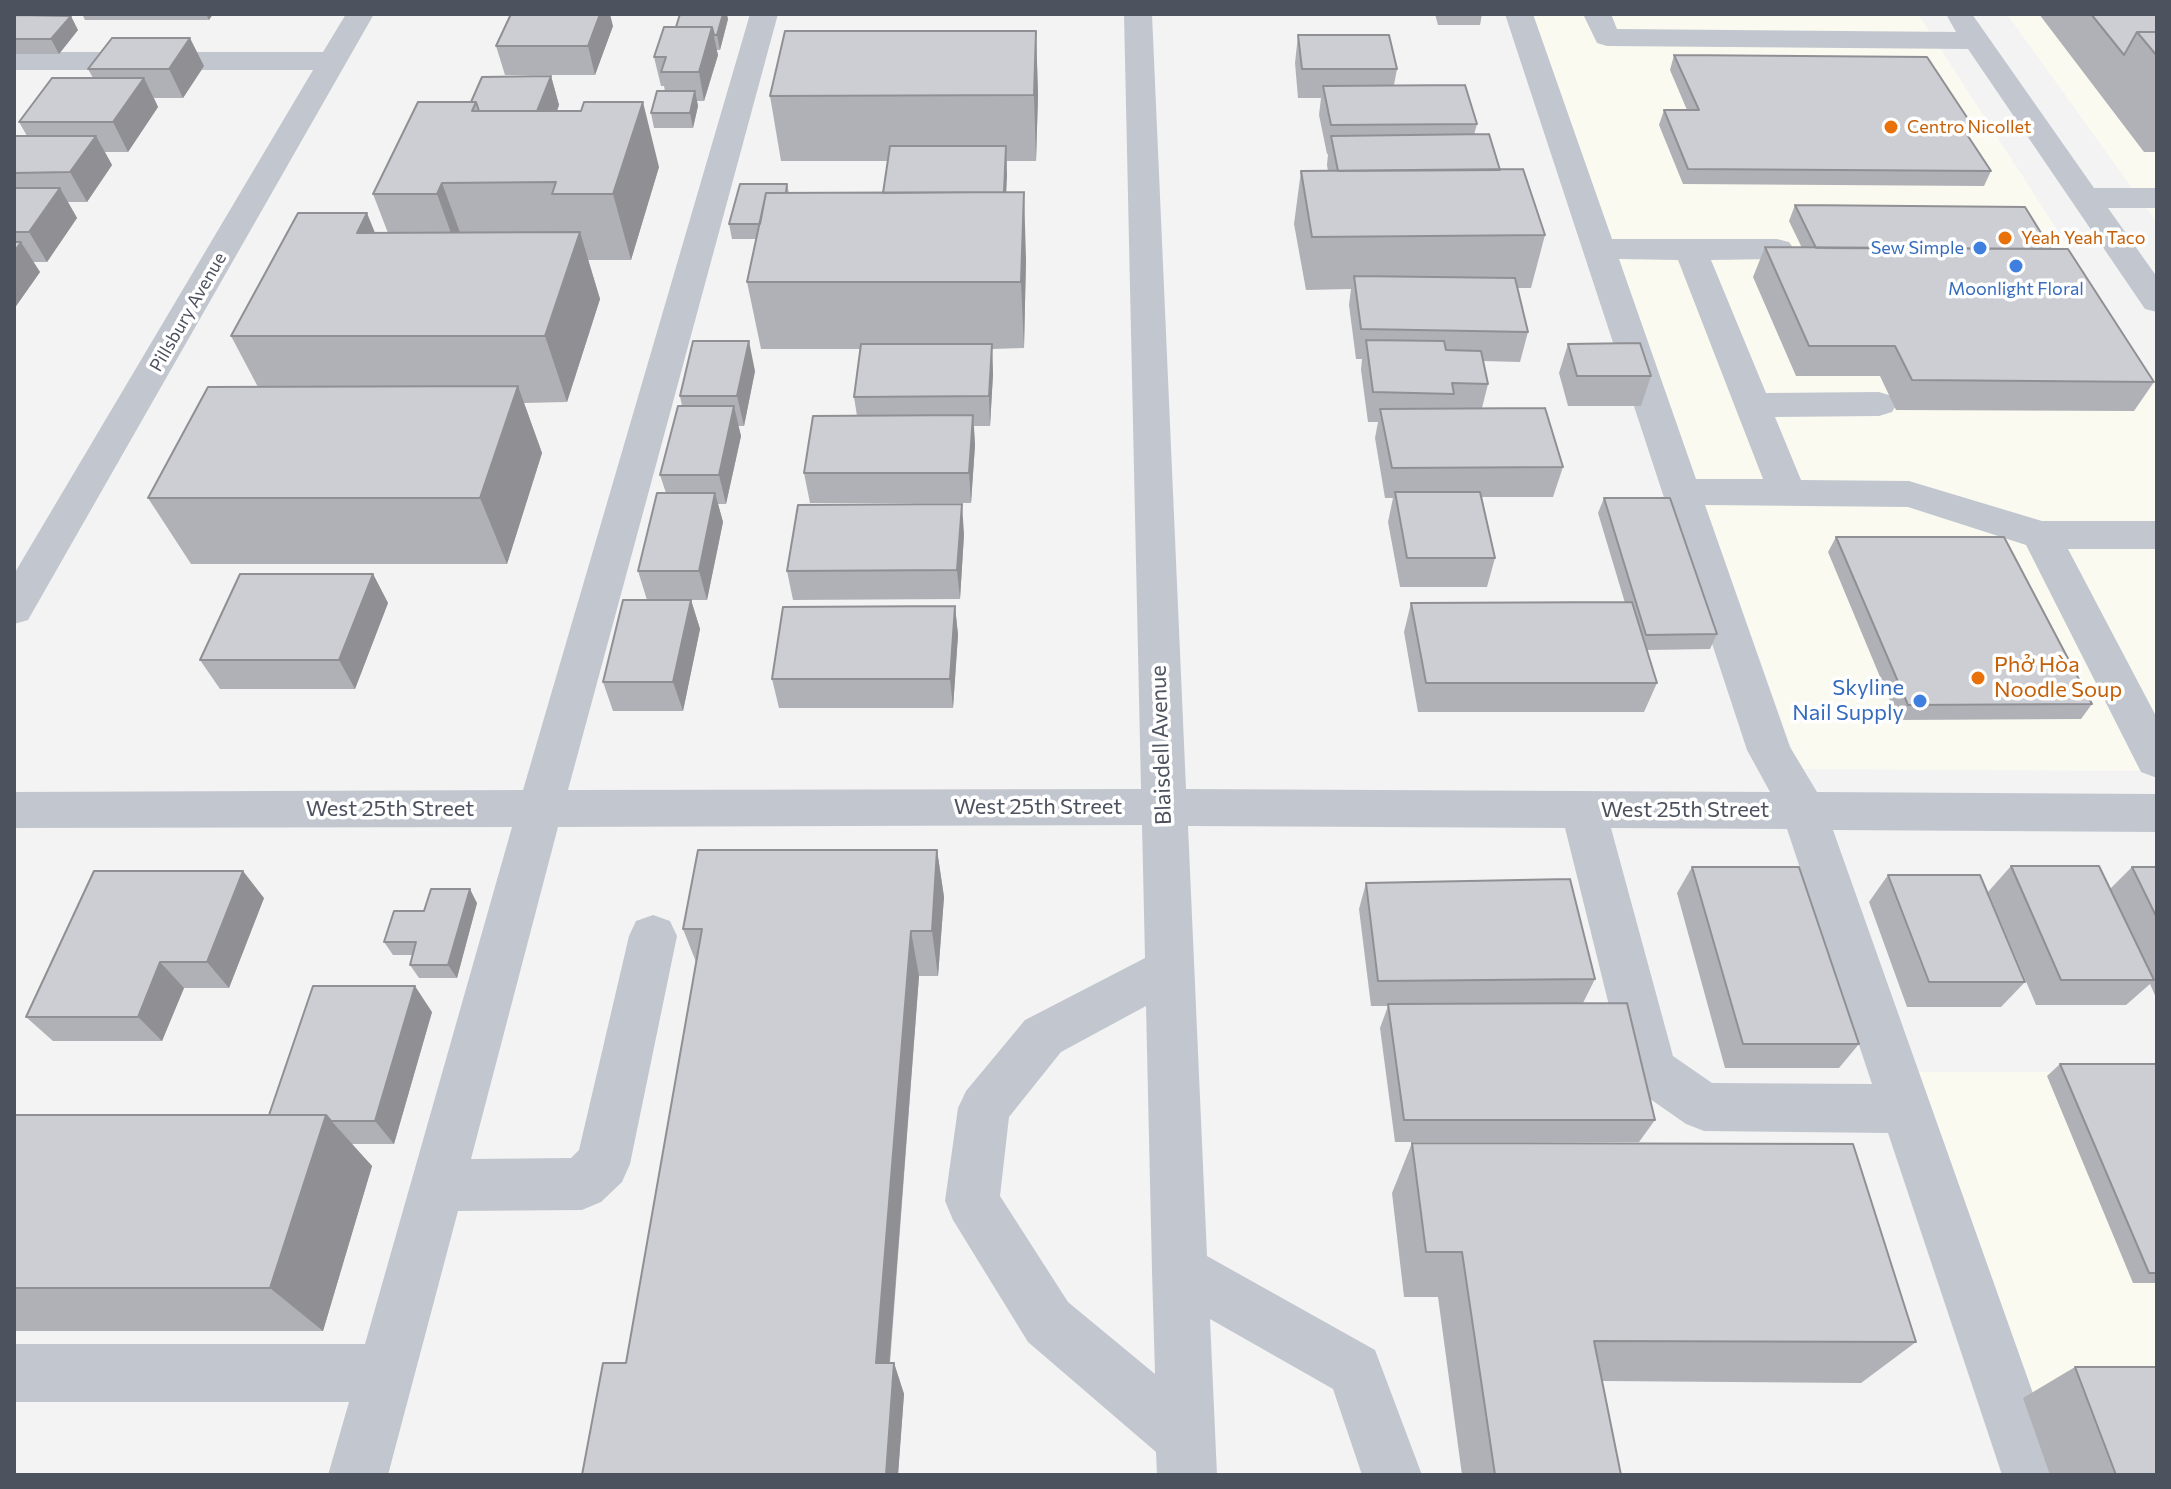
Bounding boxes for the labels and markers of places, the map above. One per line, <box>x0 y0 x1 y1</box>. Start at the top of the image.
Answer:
place label: Centro Nicollet <box>1907 116 2031 138</box>
marker: Centro Nicollet <box>1882 118 1900 136</box>
place label: Yeah Yeah Taco <box>2021 227 2146 249</box>
marker: Yeah Yeah Taco <box>1996 229 2014 247</box>
place label: Sew Simple <box>1871 237 1964 259</box>
marker: Sew Simple <box>1971 239 1989 257</box>
marker: Moonlight Floral <box>2007 257 2025 275</box>
place label: Moonlight Floral <box>1948 278 2084 300</box>
place label: Phở Hòa Noodle Soup <box>1994 652 2122 704</box>
marker: Phở Hòa Noodle Soup <box>1969 669 1987 687</box>
place label: Skyline Nail Supply <box>1792 675 1904 726</box>
marker: Skyline Nail Supply <box>1911 692 1929 710</box>

